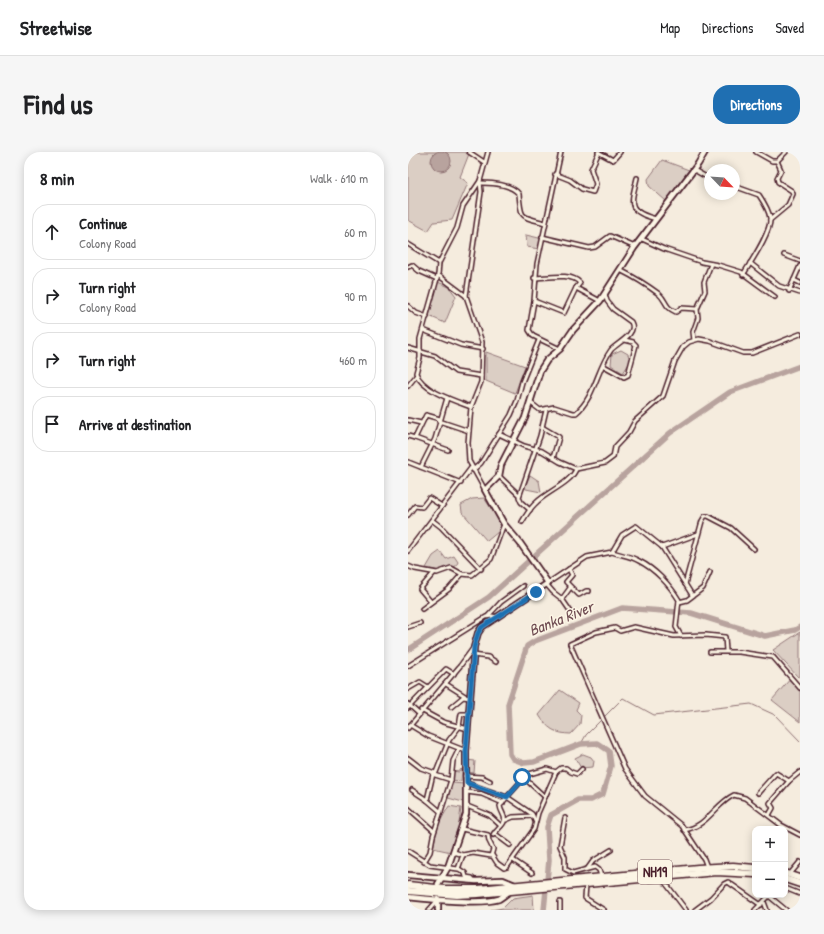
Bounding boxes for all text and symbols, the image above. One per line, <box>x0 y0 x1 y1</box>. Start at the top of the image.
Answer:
text: Streetwise <box>20 15 92 41</box>
text: Map <box>660 18 680 37</box>
text: Directions <box>702 18 753 37</box>
text: Saved <box>775 18 804 37</box>
text: Find us <box>24 85 93 123</box>
button: Directions <box>713 85 800 124</box>
north arrow <box>704 164 740 200</box>
text: 8 min <box>40 167 74 190</box>
text: Walk · 610 m <box>310 169 368 187</box>
text: Continue <box>79 213 127 234</box>
icon: ahead <box>41 221 63 243</box>
text: 60 m <box>344 223 367 241</box>
text: Colony Road <box>79 234 136 252</box>
text: Turn right <box>79 277 135 298</box>
icon: right <box>41 285 63 307</box>
text: 90 m <box>345 287 367 305</box>
text: Colony Road <box>79 298 136 316</box>
icon: right <box>41 349 63 371</box>
text: Turn right <box>79 350 135 371</box>
text: 460 m <box>339 351 367 369</box>
icon: arrive <box>41 413 63 435</box>
text: Arrive at destination <box>79 414 191 435</box>
route end <box>527 583 545 601</box>
water label: Banka River <box>525 594 598 641</box>
route start <box>513 768 531 786</box>
map controls <box>752 826 788 898</box>
button: + <box>752 826 788 862</box>
road number: NH19 <box>638 860 672 884</box>
button: − <box>752 862 788 898</box>

